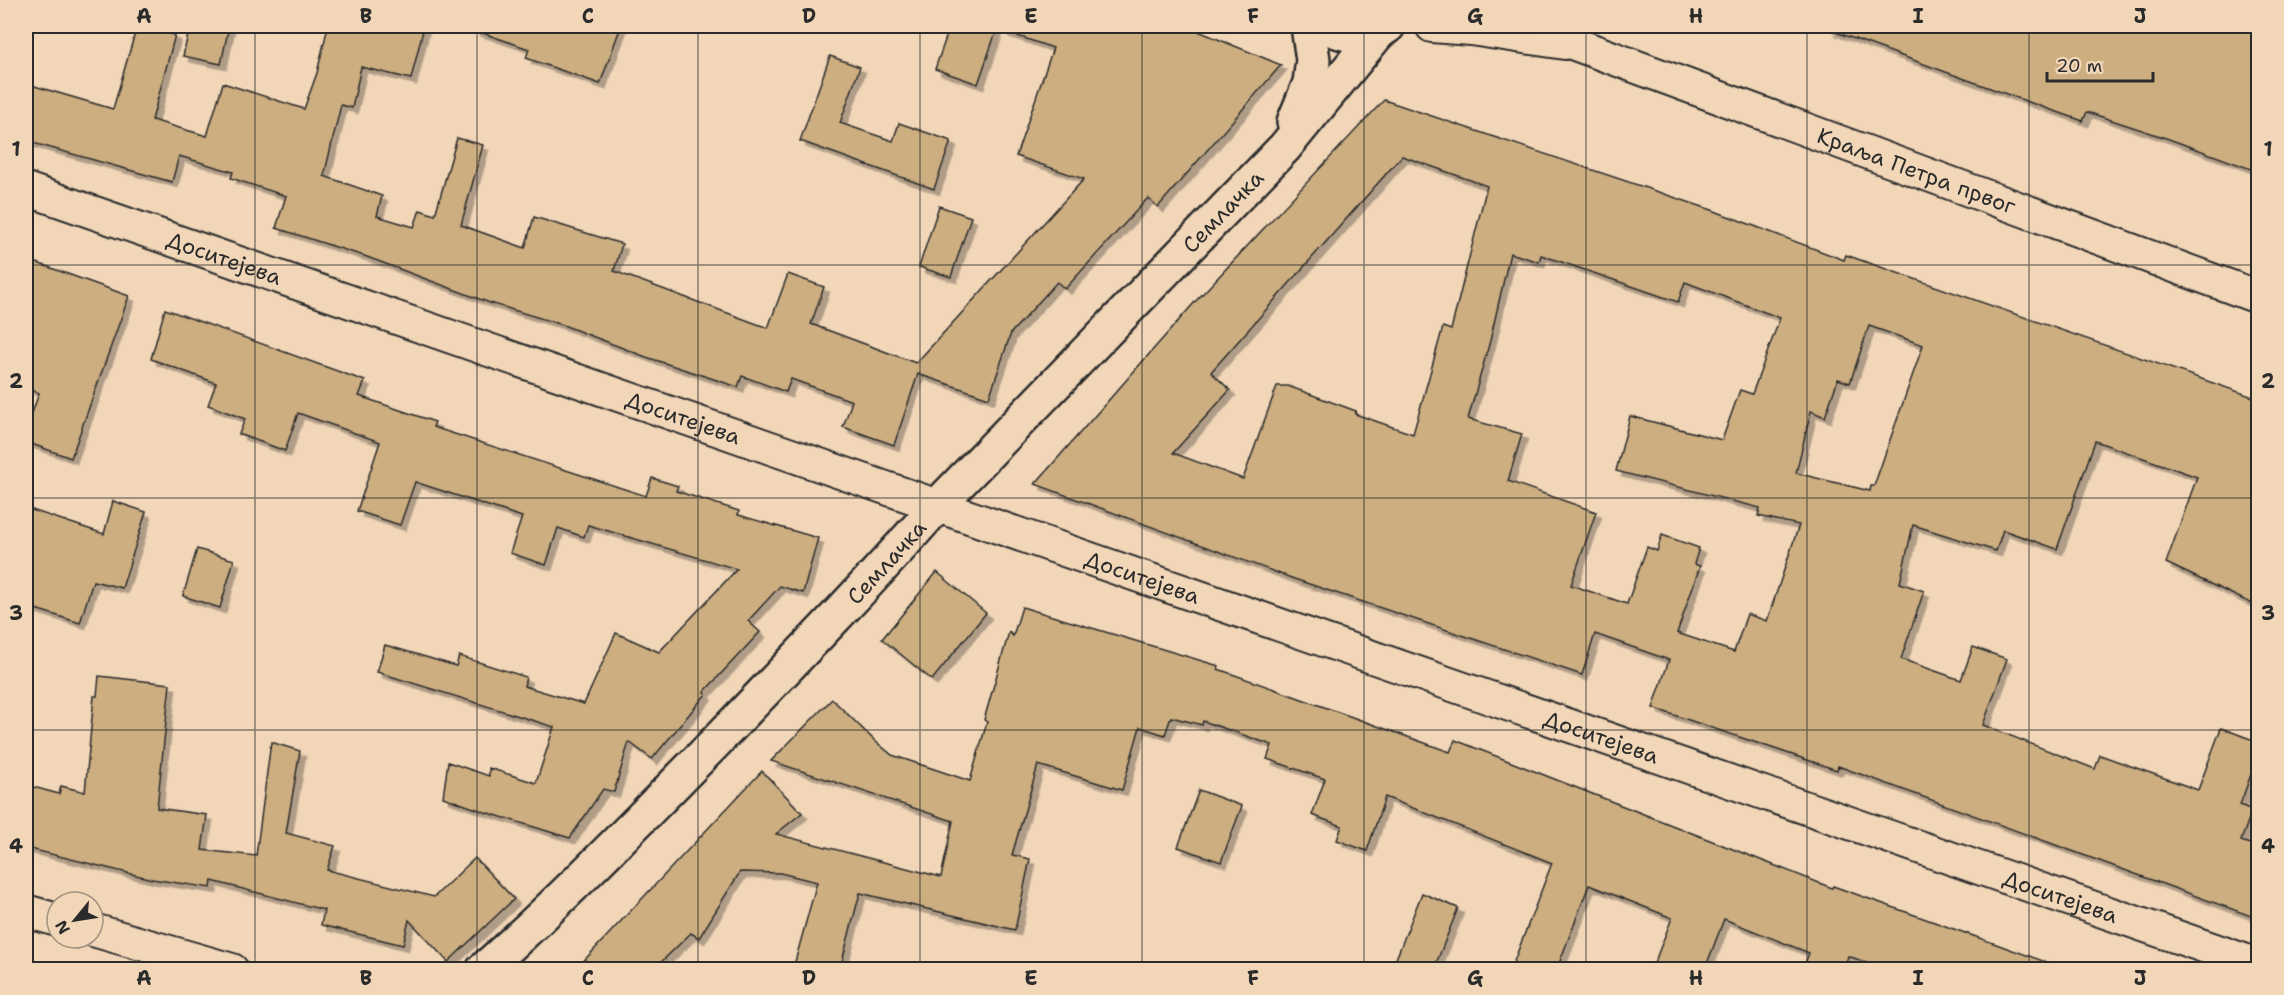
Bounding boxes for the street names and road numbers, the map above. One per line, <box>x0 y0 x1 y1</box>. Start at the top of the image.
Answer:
street label: Краља Петра првог <box>1813 121 2020 221</box>
street label: Семлачка <box>1176 164 1270 259</box>
street label: Доситејева <box>163 225 286 292</box>
street label: Доситејева <box>622 385 745 451</box>
street label: Семлачка <box>841 514 933 611</box>
street label: Доситејева <box>1081 544 1204 611</box>
street label: Доситејева <box>1540 704 1663 771</box>
street label: Доситејева <box>1999 863 2122 930</box>

